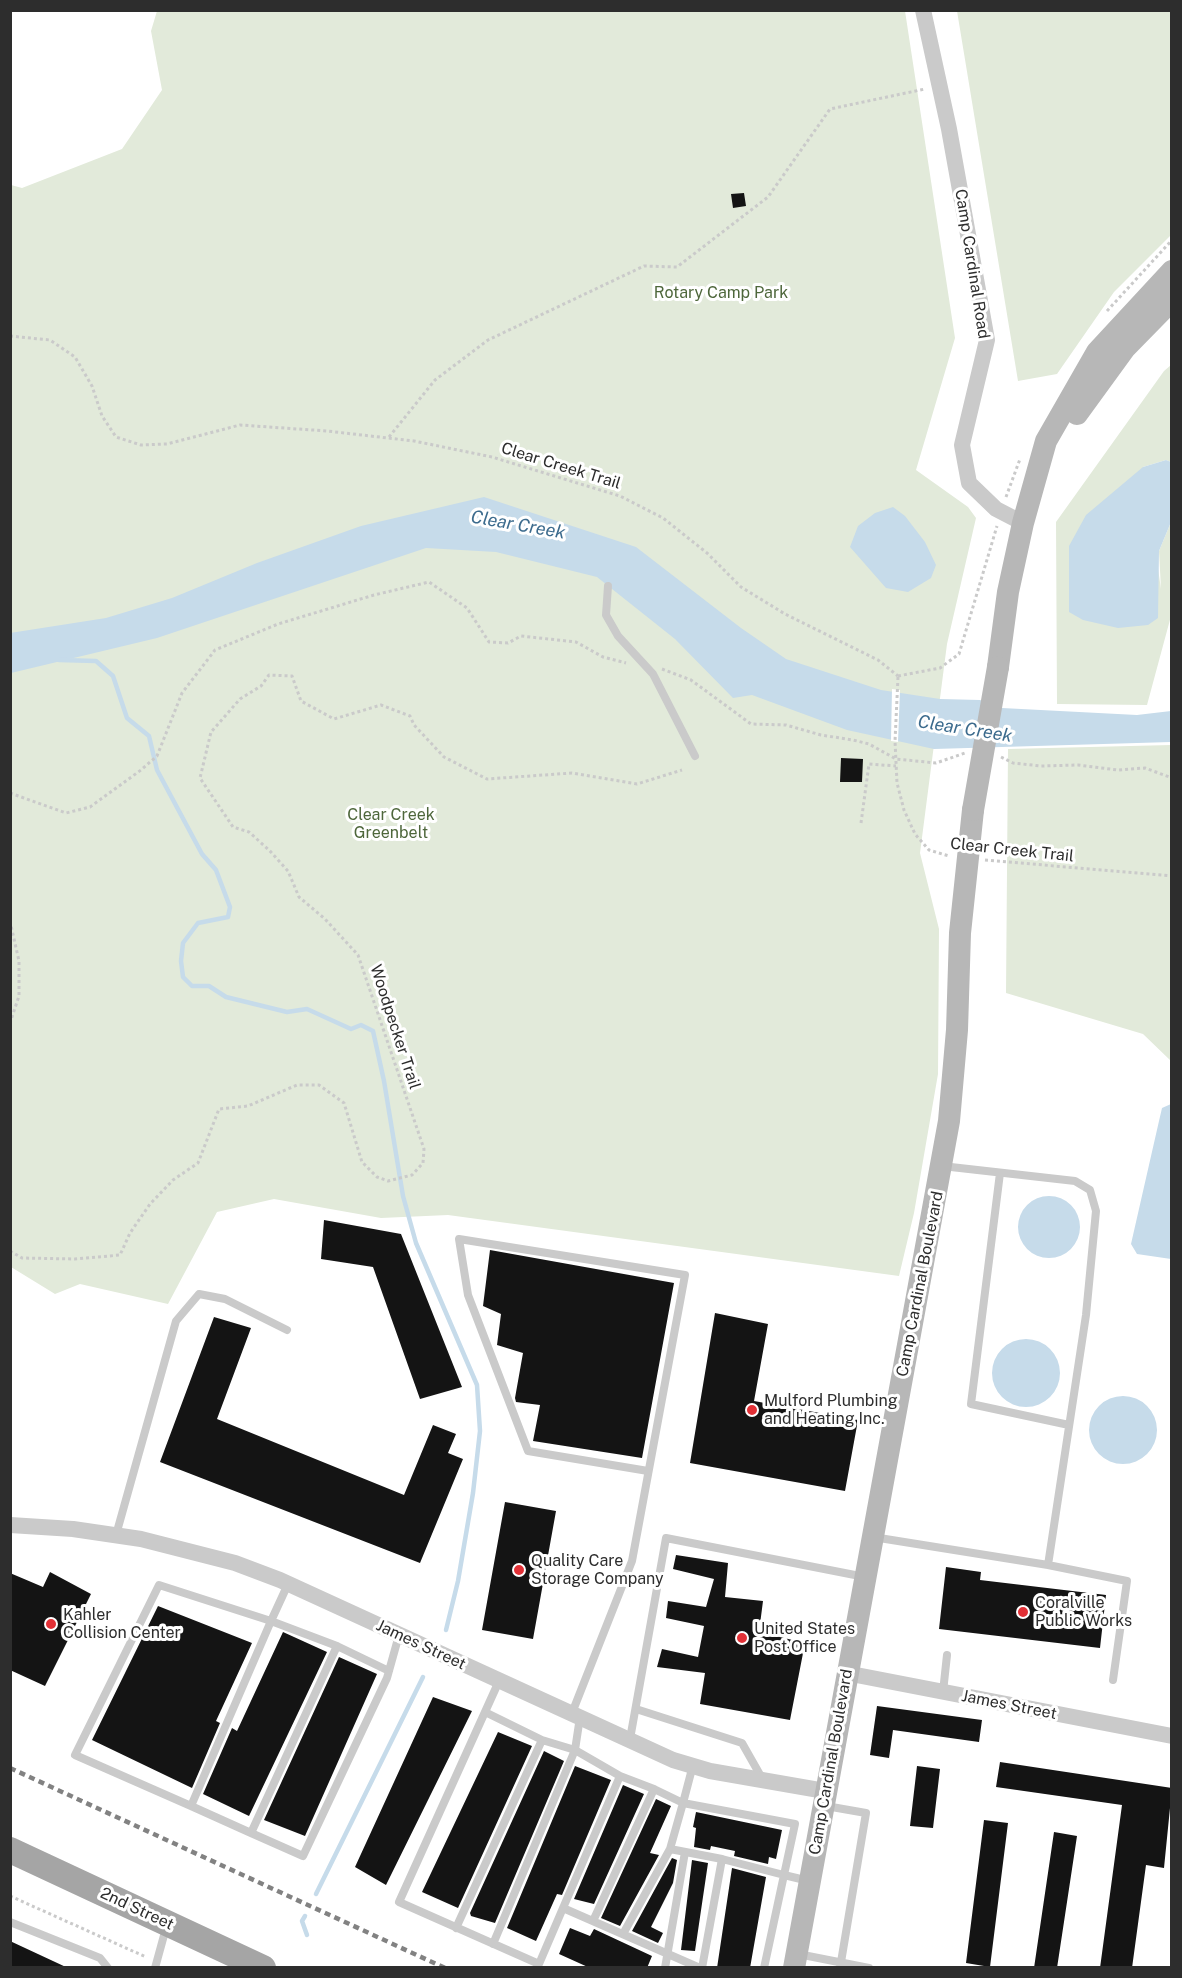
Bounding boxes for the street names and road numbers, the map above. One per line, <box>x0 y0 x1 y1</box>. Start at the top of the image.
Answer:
street label: Camp Cardinal Road <box>951 188 993 340</box>
street label: Clear Creek Trail <box>499 439 623 493</box>
street label: Clear Creek Trail <box>949 834 1075 866</box>
street label: Woodpecker Trail <box>366 962 424 1092</box>
street label: Camp Cardinal Boulevard <box>893 1190 947 1378</box>
street label: James Street <box>373 1616 469 1674</box>
street label: Camp Cardinal Boulevard <box>805 1668 857 1856</box>
street label: James Street <box>960 1686 1058 1724</box>
street label: 2nd Street <box>97 1884 177 1934</box>

